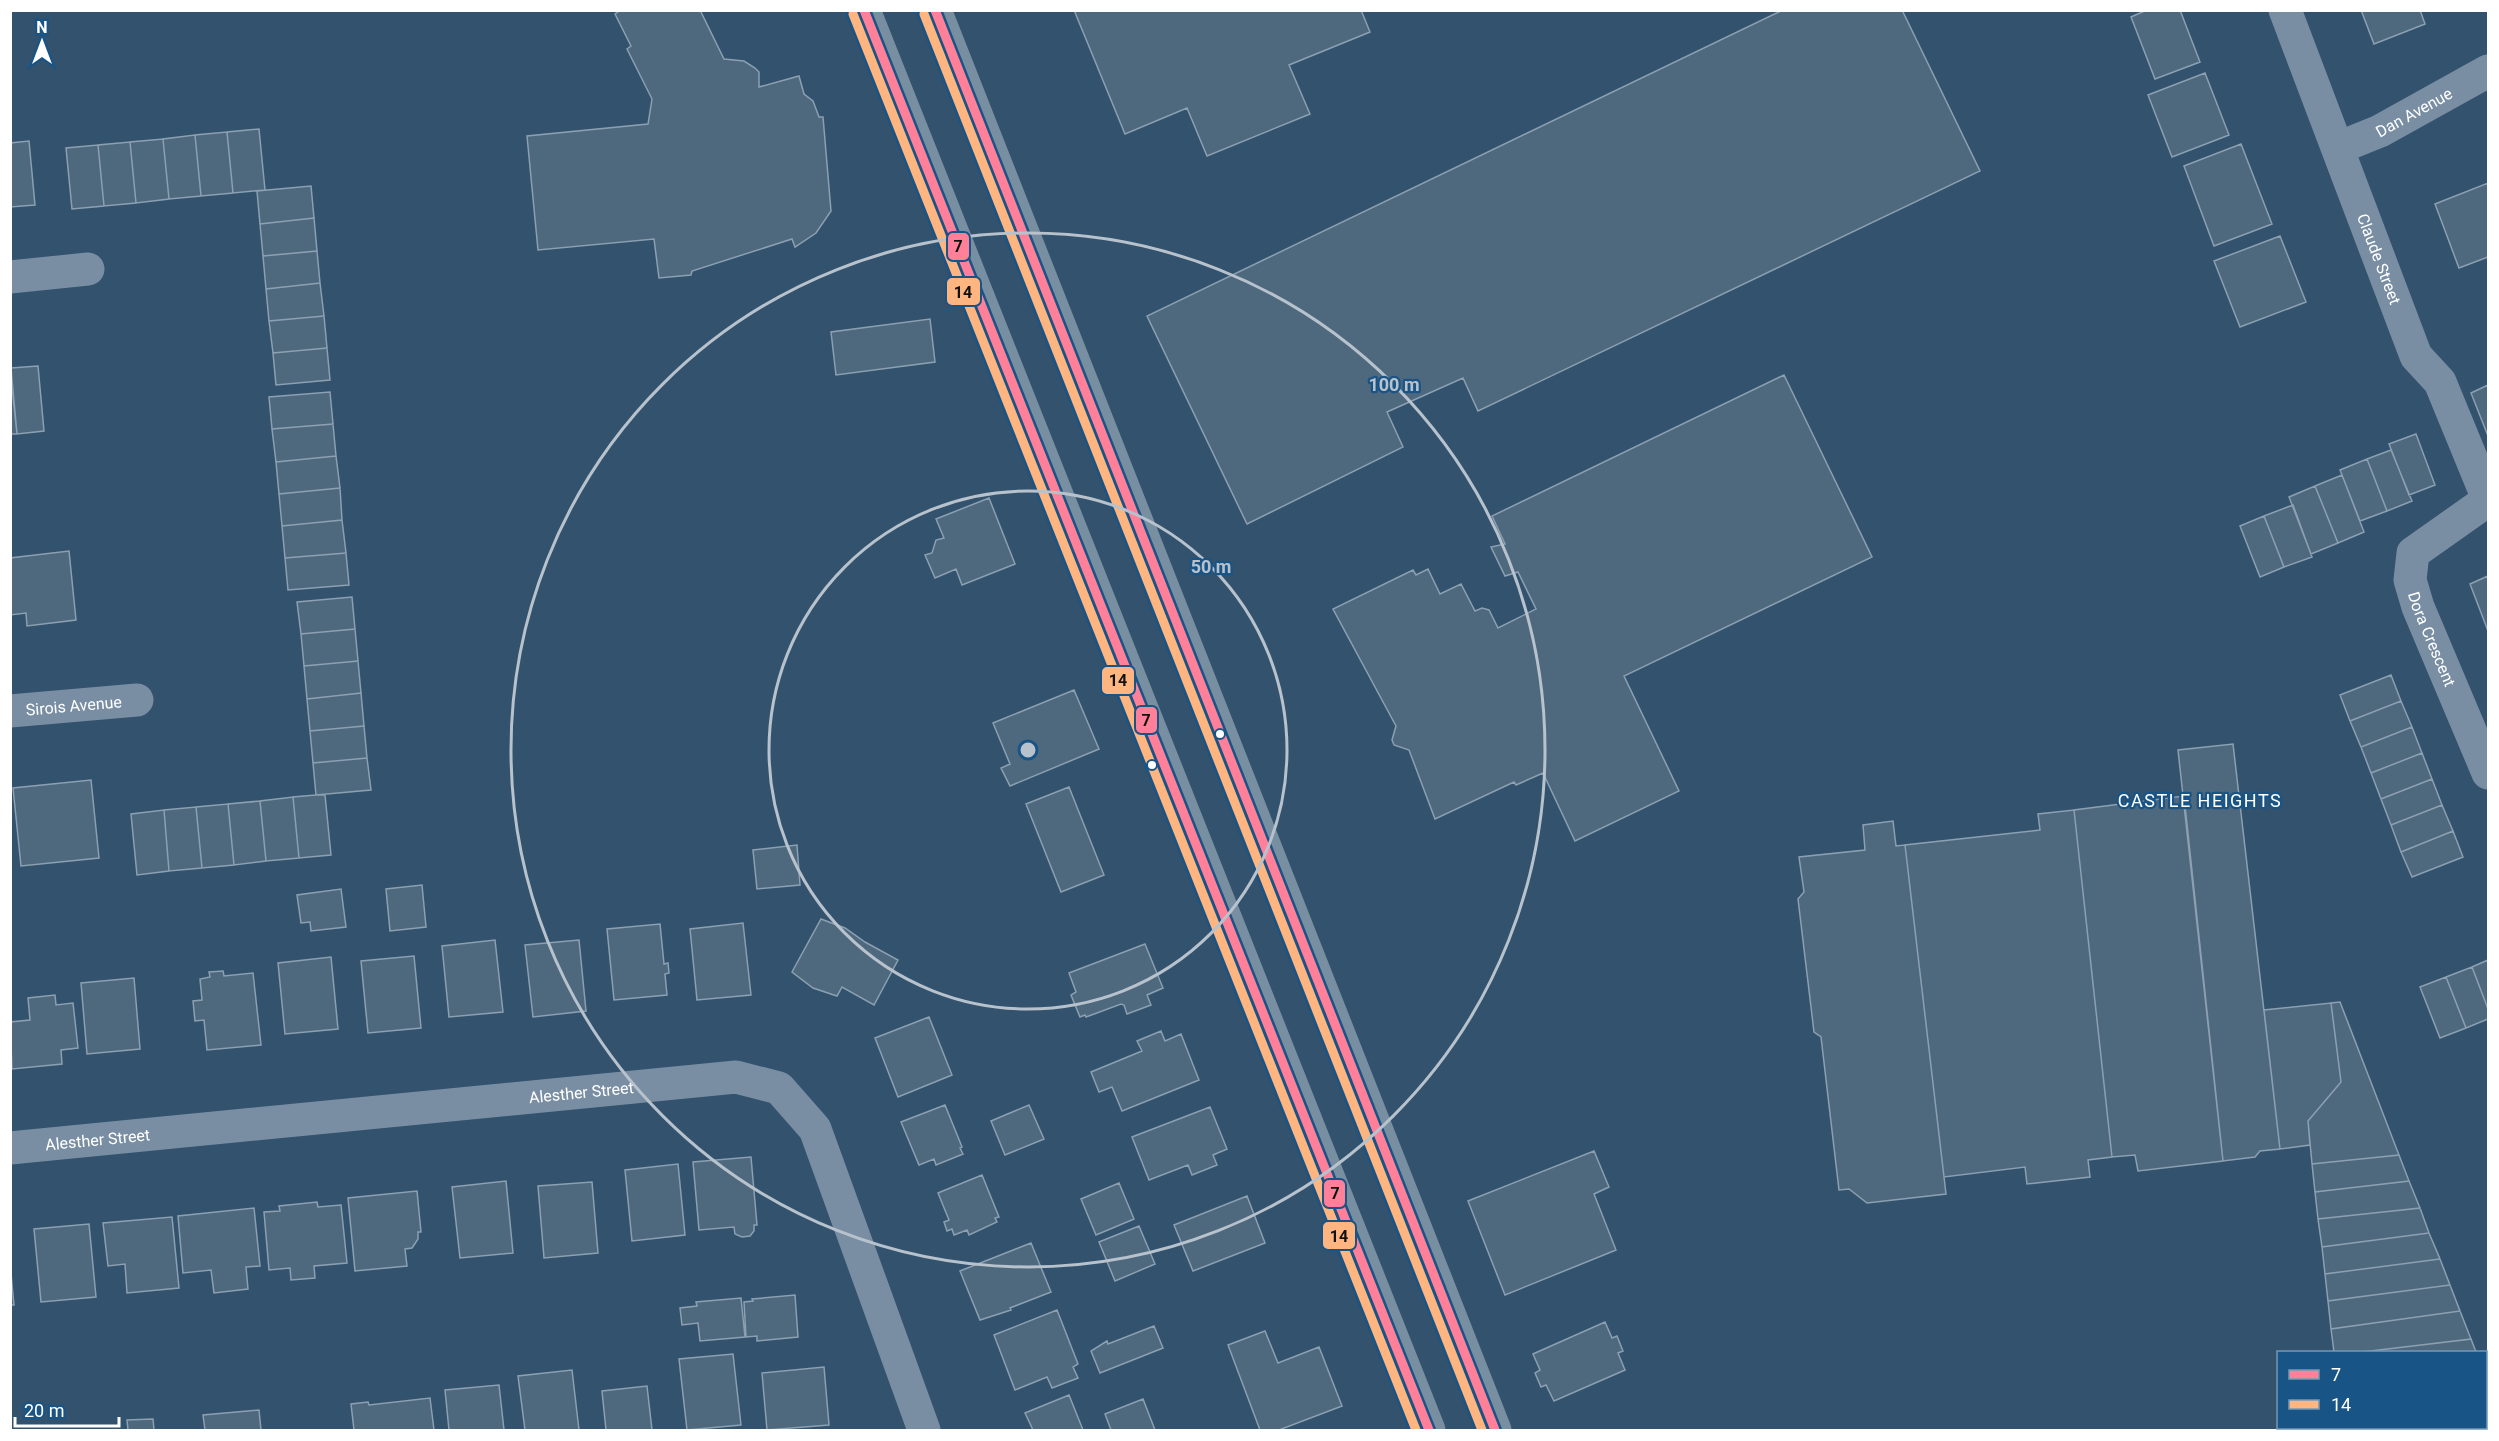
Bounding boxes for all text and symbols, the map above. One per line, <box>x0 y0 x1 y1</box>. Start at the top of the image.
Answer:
north arrow <box>12 12 72 72</box>
text: N <box>36 18 48 37</box>
street label: Dan Avenue <box>2373 84 2456 141</box>
street label: Claude Street <box>2353 211 2405 307</box>
line badge: 7 <box>947 232 970 261</box>
text: 7 <box>953 237 963 256</box>
line badge: 14 <box>946 277 981 306</box>
text: 14 <box>954 283 972 302</box>
text: 100 m <box>1368 374 1420 395</box>
text: 50 m <box>1191 556 1231 577</box>
street label: Dora Crescent <box>2404 590 2459 689</box>
line badge: 14 <box>1101 666 1135 695</box>
text: 14 <box>1109 671 1127 690</box>
street label: Sirois Avenue <box>25 692 123 720</box>
line badge: 7 <box>1135 706 1158 734</box>
text: 7 <box>1141 711 1151 730</box>
unlabelled marker <box>1214 728 1226 740</box>
centre of rings <box>1018 740 1038 760</box>
unlabelled marker <box>1146 759 1158 771</box>
district label: CASTLE HEIGHTS <box>2118 790 2282 811</box>
street label: Alesther Street <box>528 1078 635 1107</box>
street label: Alesther Street <box>44 1125 151 1155</box>
line badge: 7 <box>1323 1179 1346 1208</box>
text: 7 <box>1330 1184 1340 1203</box>
line badge: 14 <box>1322 1221 1356 1250</box>
text: 14 <box>1330 1227 1348 1246</box>
legend <box>2277 1351 2487 1429</box>
text: 7 <box>2331 1364 2341 1385</box>
scale bar <box>15 1390 118 1428</box>
text: 14 <box>2331 1394 2351 1415</box>
text: 20 m <box>24 1400 64 1421</box>

